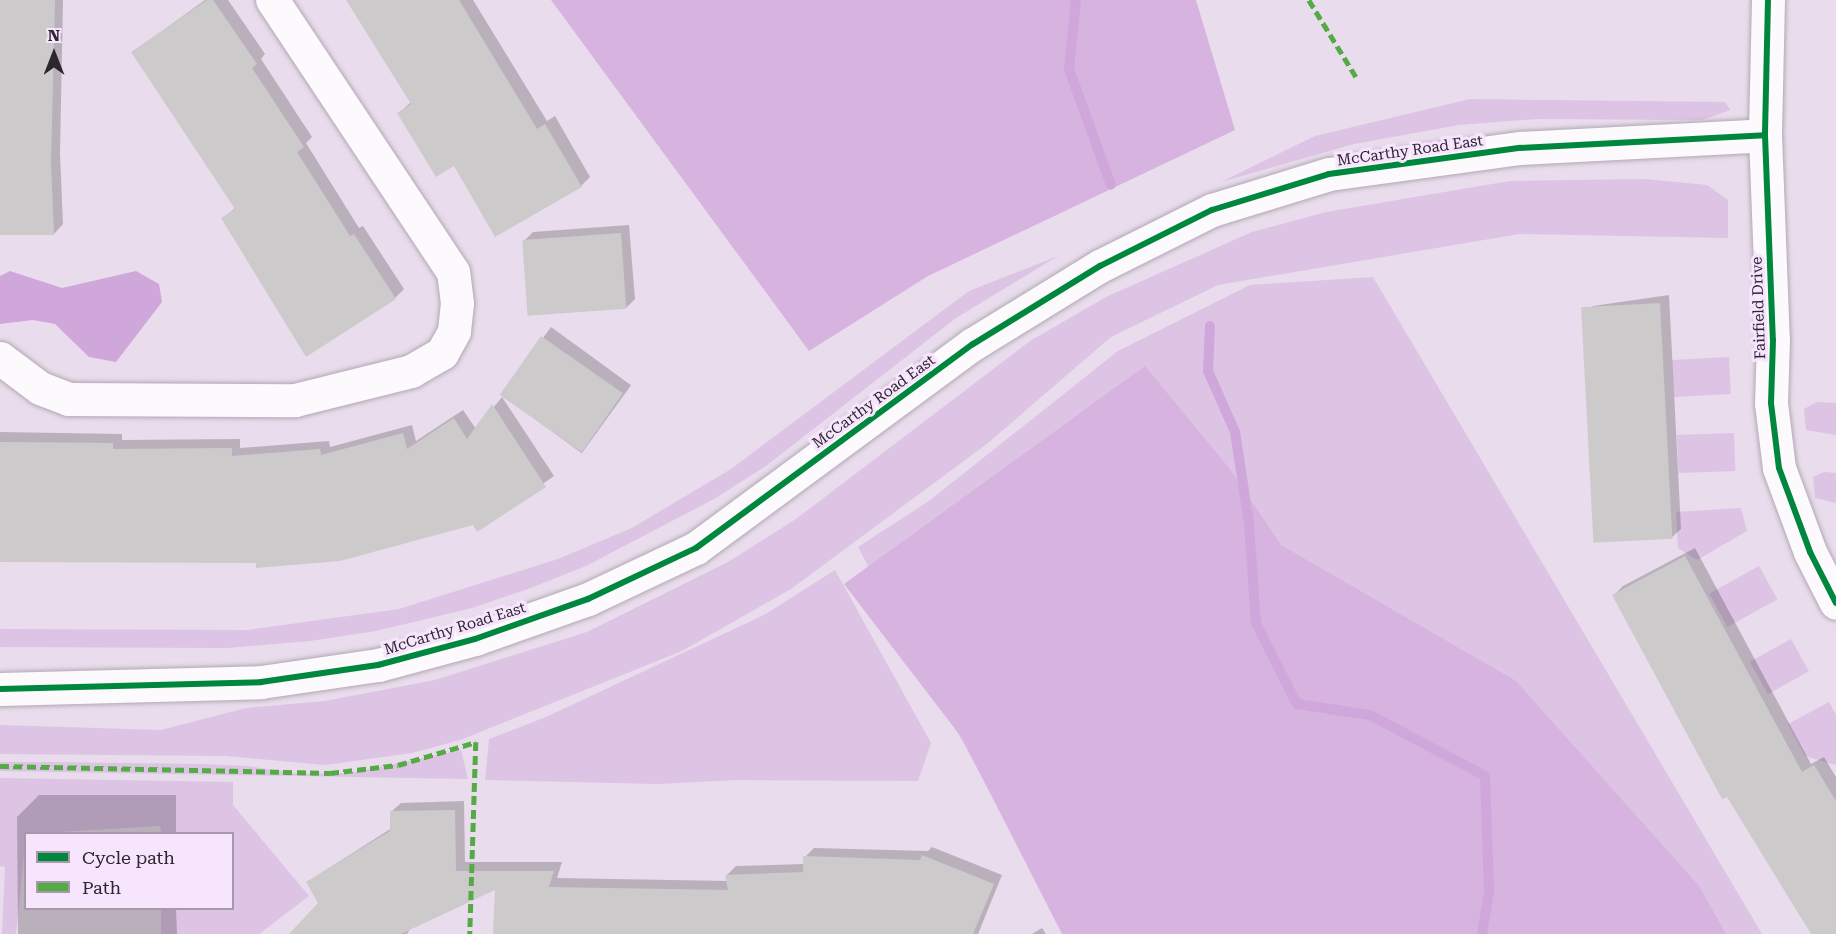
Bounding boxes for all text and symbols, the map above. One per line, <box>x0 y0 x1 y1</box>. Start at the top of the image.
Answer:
north arrow <box>24 24 84 84</box>
text: N <box>48 26 60 45</box>
street label: McCarthy Road East <box>1336 132 1484 170</box>
street label: Fairfield Drive <box>1748 256 1770 360</box>
street label: McCarthy Road East <box>809 351 939 453</box>
street label: McCarthy Road East <box>382 599 528 659</box>
legend <box>24 832 234 910</box>
text: Cycle path <box>82 847 175 868</box>
text: Path <box>82 877 121 898</box>

